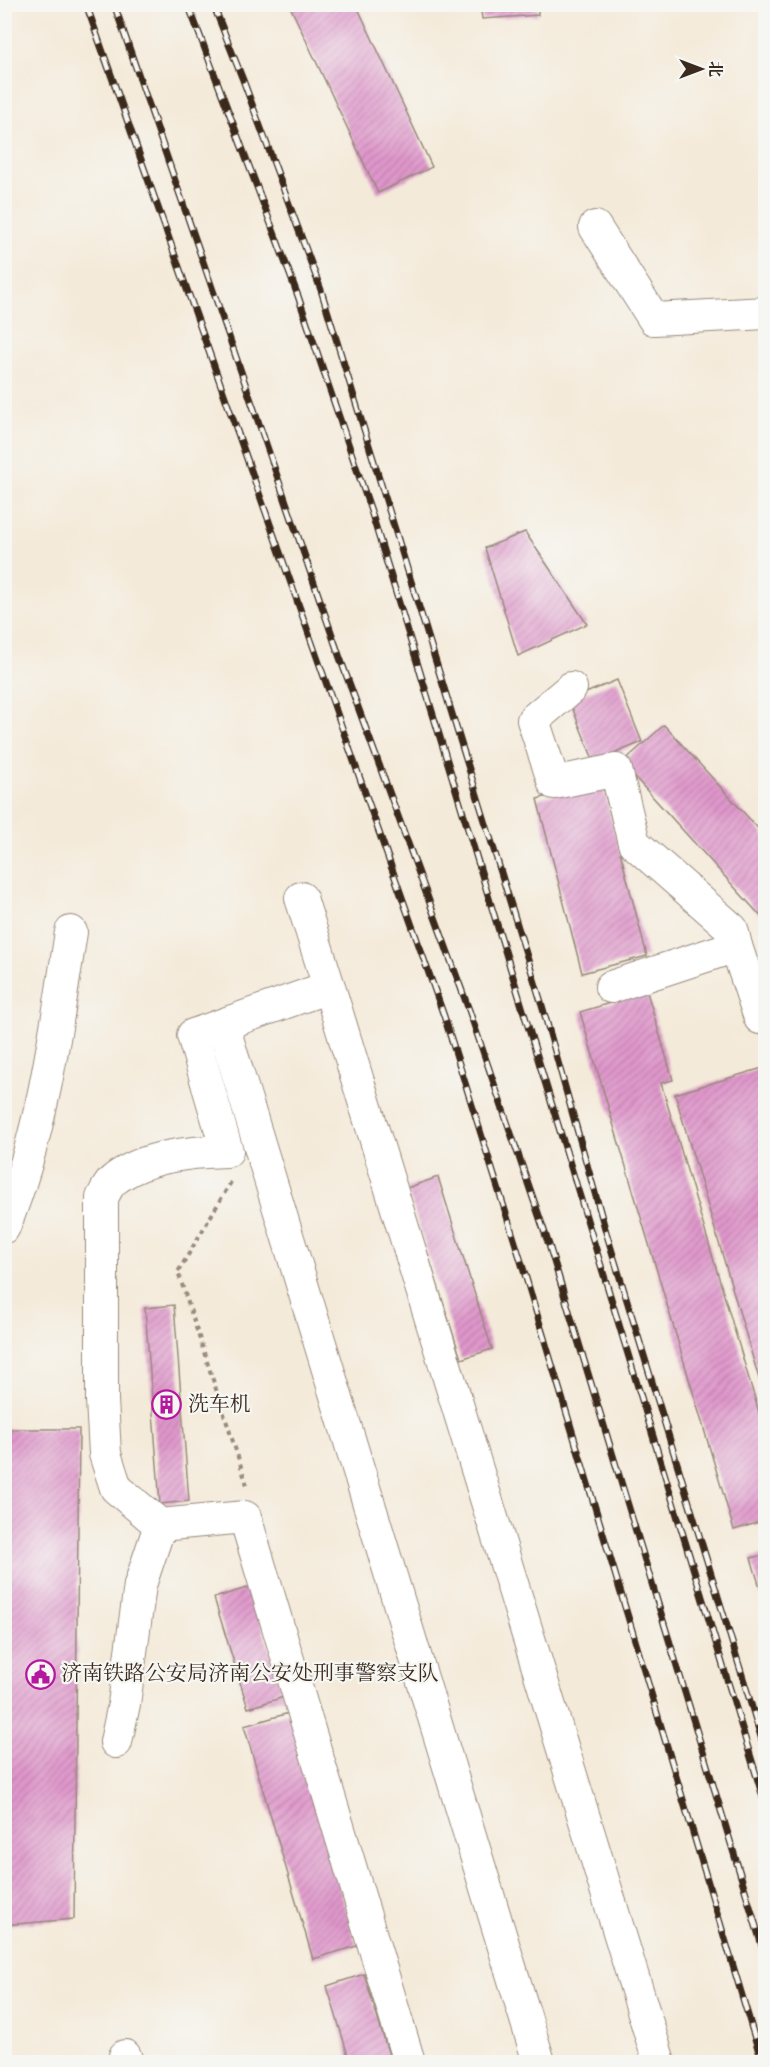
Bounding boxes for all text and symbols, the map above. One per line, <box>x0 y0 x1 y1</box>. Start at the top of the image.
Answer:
north arrow <box>671 39 731 99</box>
text: 北 <box>706 61 724 77</box>
building icon: 洗车机 <box>151 1389 183 1421</box>
place label: 洗车机 <box>188 1393 251 1416</box>
public building icon: 济南铁路公安局济南公安处刑事警察支队 <box>24 1658 56 1690</box>
place label: 济南铁路公安局济南公安处刑事警察支队 <box>61 1662 439 1685</box>

